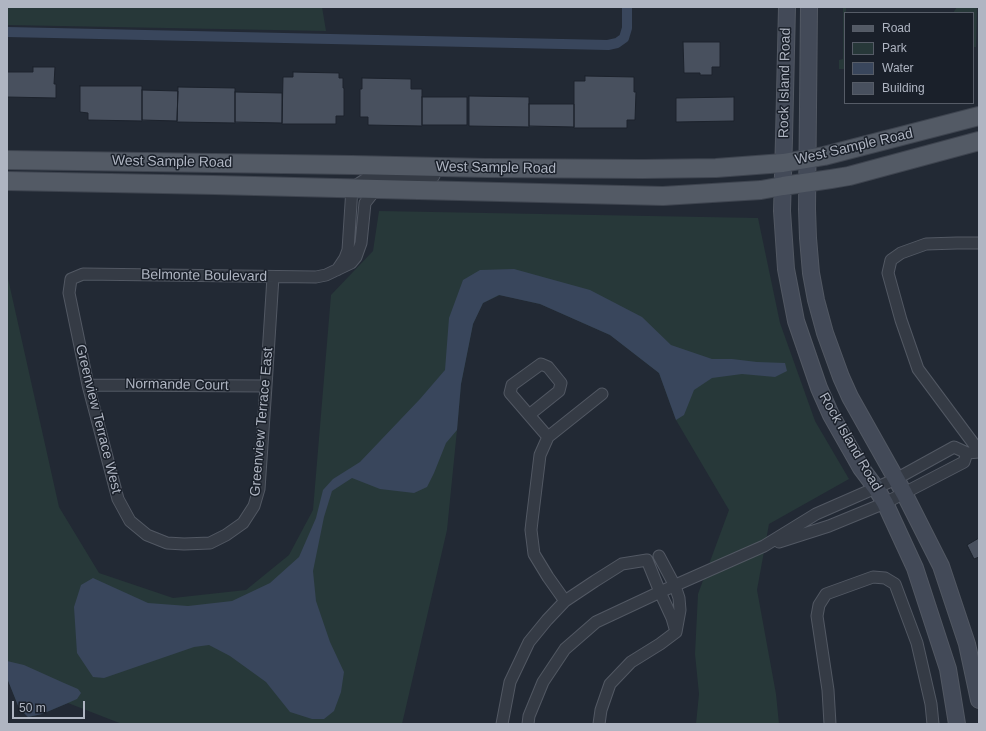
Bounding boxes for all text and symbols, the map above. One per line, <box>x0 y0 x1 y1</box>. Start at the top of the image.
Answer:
legend <box>844 12 974 104</box>
text: Road <box>882 21 911 35</box>
street label: Rock Island Road <box>776 28 794 138</box>
text: Park <box>882 41 907 55</box>
text: Water <box>882 61 914 75</box>
text: Building <box>882 81 925 95</box>
street label: West Sample Road <box>793 125 915 169</box>
street label: West Sample Road <box>112 153 232 171</box>
street label: West Sample Road <box>436 159 556 177</box>
street label: Belmonte Boulevard <box>141 267 267 285</box>
street label: Greenview Terrace West <box>71 343 125 495</box>
street label: Greenview Terrace East <box>247 347 277 497</box>
street label: Normande Court <box>125 376 229 394</box>
street label: Rock Island Road <box>815 390 885 494</box>
scale bar <box>14 693 87 719</box>
text: 50 m <box>19 701 46 715</box>

